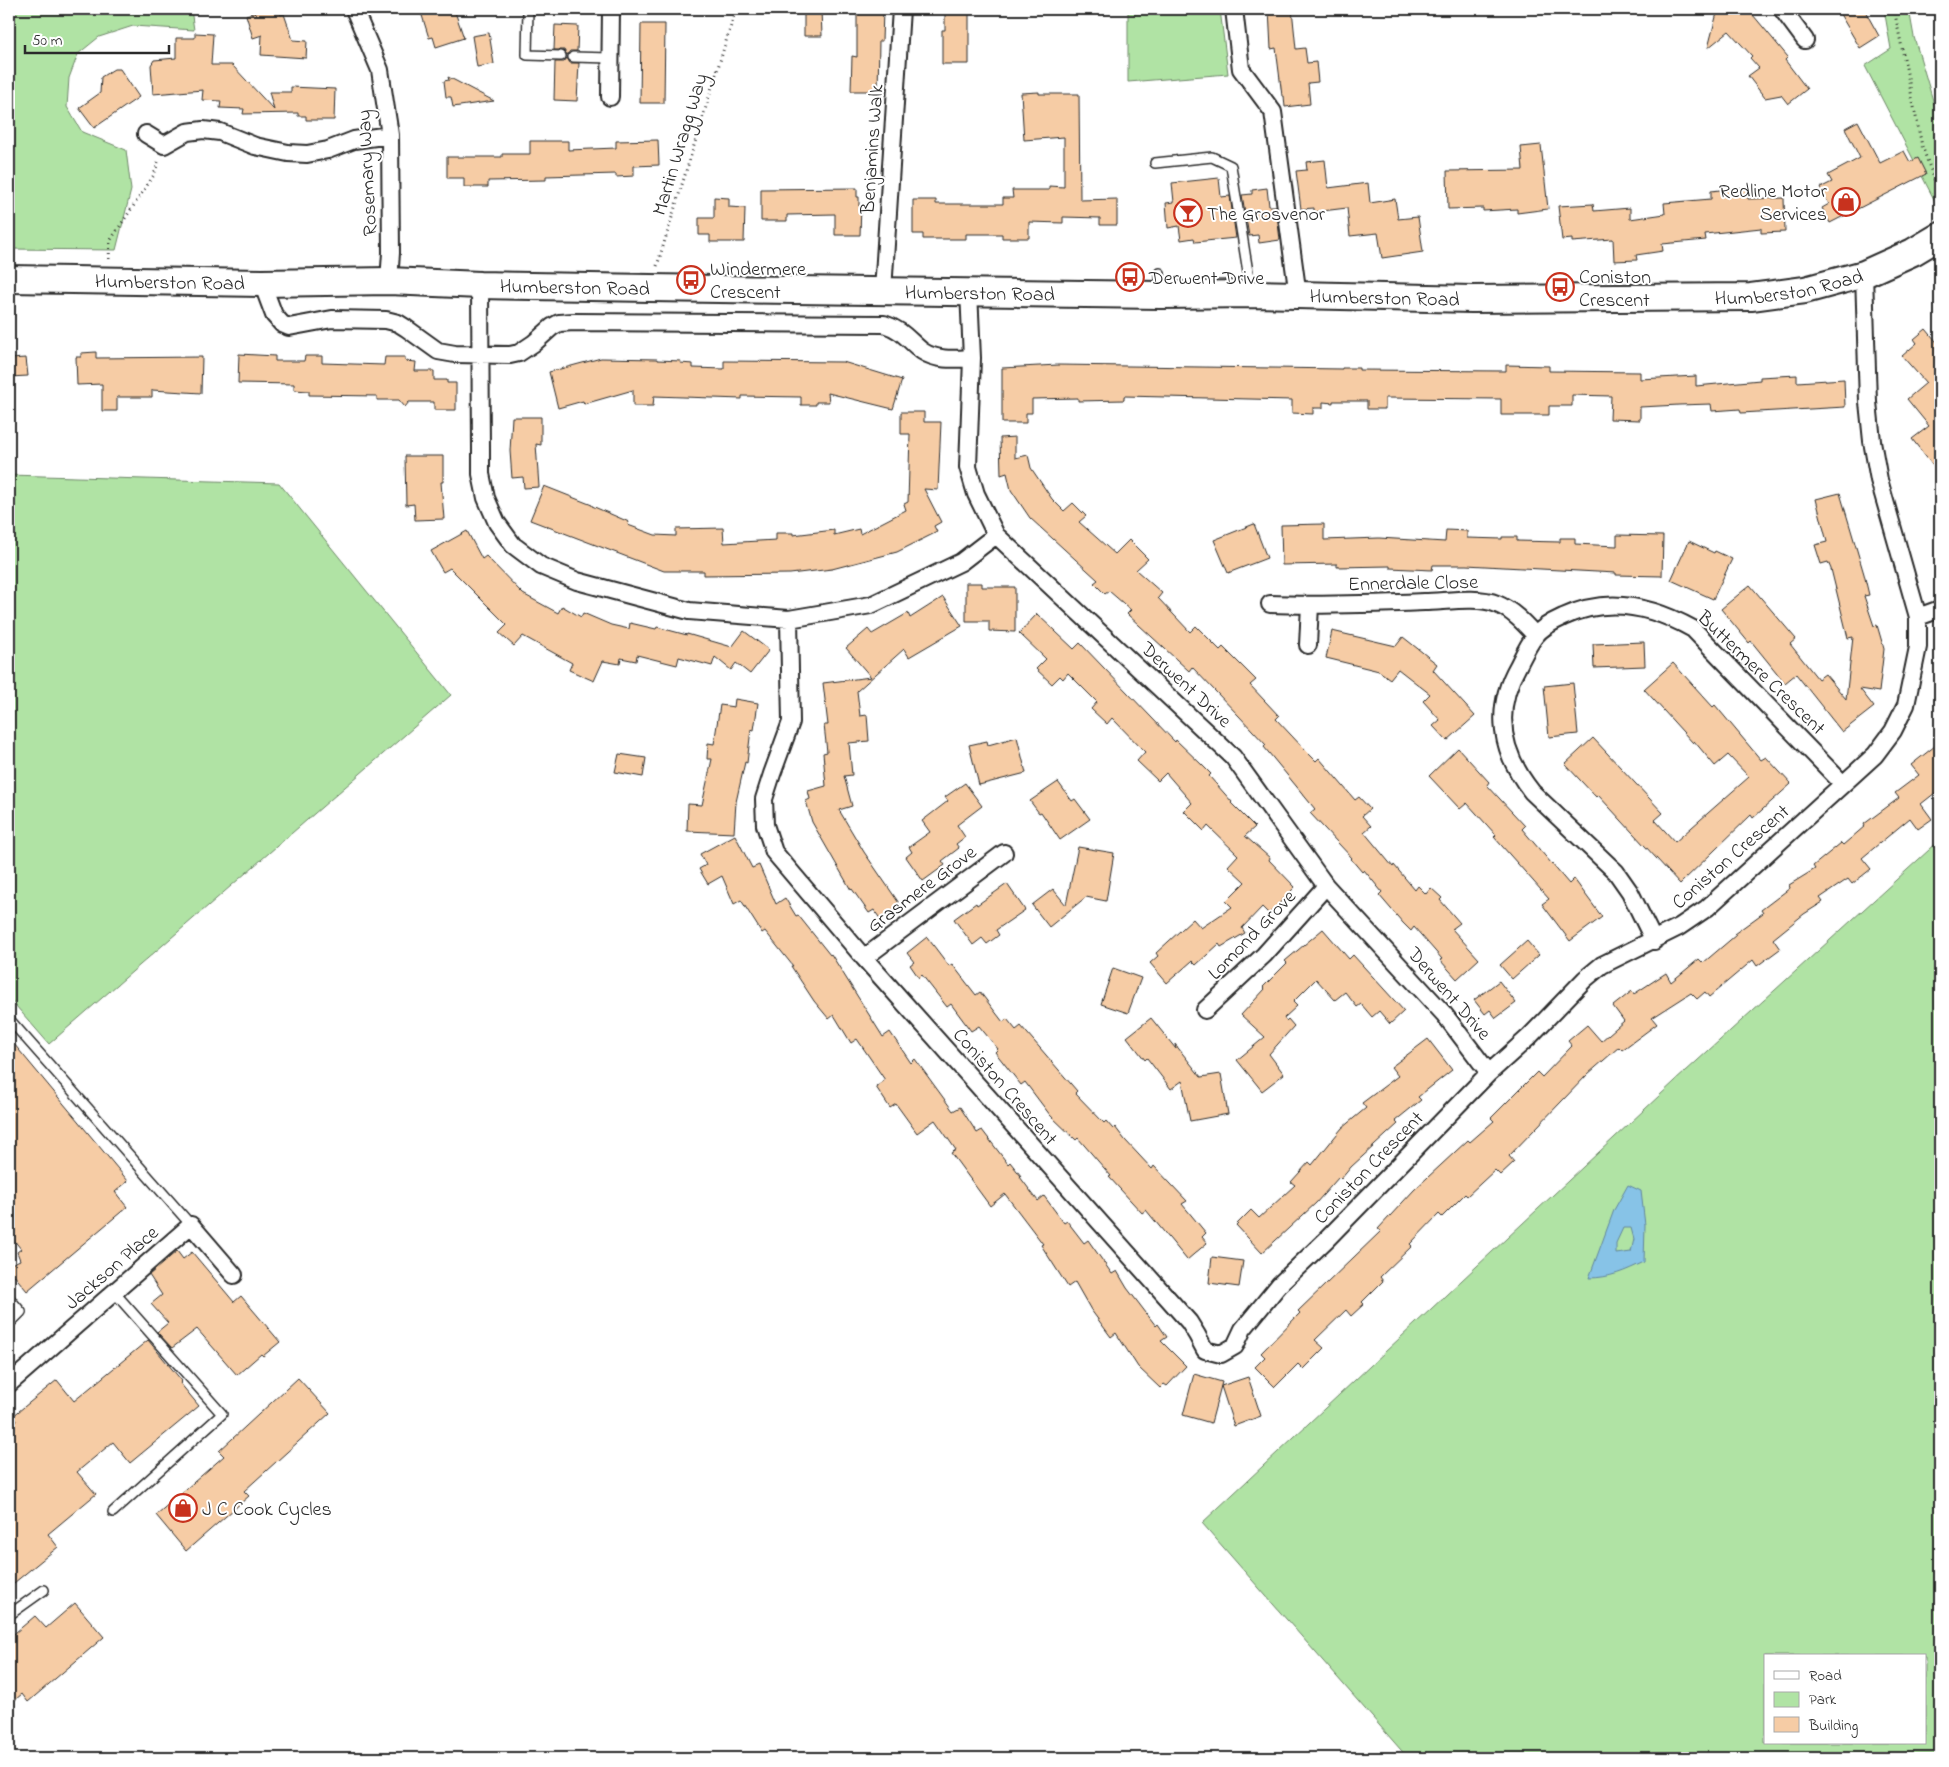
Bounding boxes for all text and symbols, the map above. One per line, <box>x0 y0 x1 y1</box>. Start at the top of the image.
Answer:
scale bar <box>25 22 169 54</box>
text: 50 m <box>32 30 63 52</box>
street label: Martin Wragg Way <box>646 70 718 220</box>
street label: Benjamins Walk <box>854 83 892 216</box>
street label: Rosemary Way <box>351 109 386 237</box>
place label: Redline Motor Services <box>1719 178 1828 230</box>
shop icon: Redline Motor Services <box>1831 187 1861 217</box>
bar icon: The Grosvenor <box>1173 198 1203 228</box>
place label: The Grosvenor <box>1207 201 1326 230</box>
place label: Windermere Crescent <box>710 256 806 308</box>
bus stop icon: Derwent Drive <box>1115 262 1145 292</box>
street label: Humberston Road <box>1715 263 1867 314</box>
place label: Coniston Crescent <box>1579 264 1651 316</box>
bus stop icon: Windermere Crescent <box>676 265 706 295</box>
place label: Derwent Drive <box>1148 265 1264 294</box>
street label: Humberston Road <box>95 268 245 300</box>
bus stop icon: Coniston Crescent <box>1545 272 1575 302</box>
street label: Humberston Road <box>500 273 650 305</box>
street label: Humberston Road <box>905 279 1055 311</box>
street label: Humberston Road <box>1309 283 1460 316</box>
street label: Ennerdale Close <box>1348 569 1478 600</box>
street label: Buttermere Crescent <box>1689 604 1831 743</box>
street label: Derwent Drive <box>1133 635 1237 736</box>
street label: Coniston Crescent <box>1666 798 1797 917</box>
street label: Grasmere Grove <box>862 839 983 941</box>
street label: Lomond Grove <box>1202 884 1304 988</box>
street label: Derwent Drive <box>1399 941 1497 1048</box>
street label: Coniston Crescent <box>945 1022 1064 1153</box>
street label: Coniston Crescent <box>1308 1105 1432 1232</box>
street label: Jackson Place <box>59 1220 166 1318</box>
shop icon: J C Cook Cycles <box>168 1493 198 1523</box>
place label: J C Cook Cycles <box>202 1496 332 1525</box>
legend <box>1764 1654 1926 1744</box>
text: Road <box>1809 1665 1842 1687</box>
text: Park <box>1809 1689 1837 1711</box>
text: Building <box>1808 1715 1858 1738</box>

